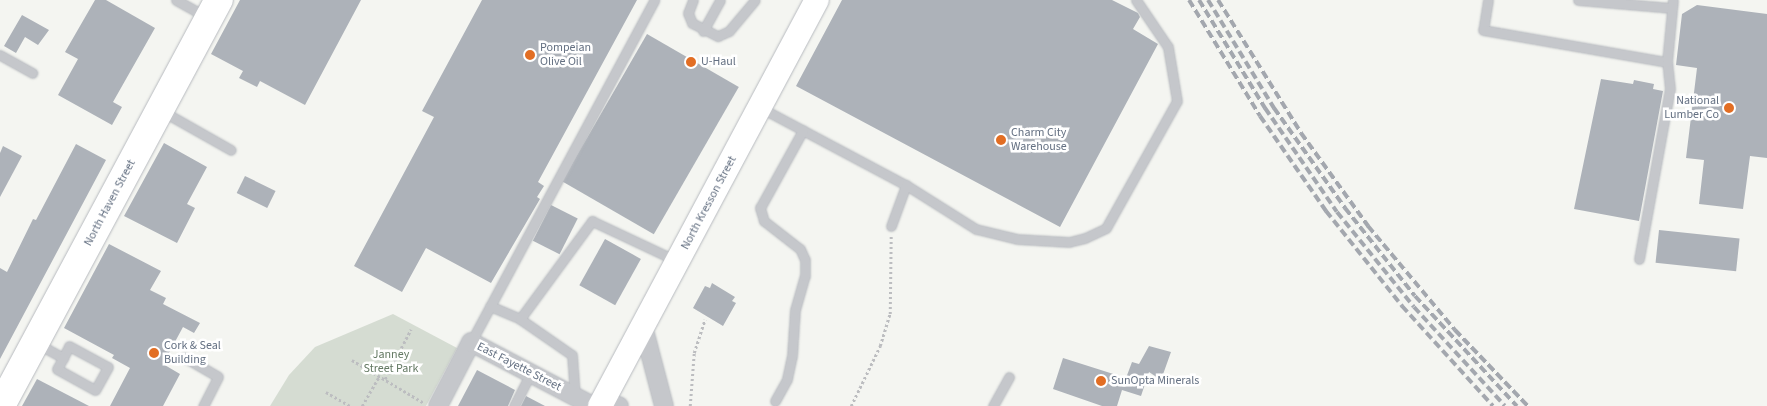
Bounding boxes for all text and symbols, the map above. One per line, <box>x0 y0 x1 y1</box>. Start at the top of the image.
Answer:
place label: Pompeian Olive Oil <box>540 41 591 69</box>
marker: Pompeian Olive Oil <box>524 49 536 61</box>
place label: U-Haul <box>701 55 736 69</box>
marker: U-Haul <box>685 56 697 68</box>
place label: National Lumber Co <box>1664 94 1719 122</box>
marker: National Lumber Co <box>1723 102 1735 114</box>
place label: Charm City Warehouse <box>1011 126 1067 154</box>
marker: Charm City Warehouse <box>995 134 1007 146</box>
street label: North Kresson Street <box>678 154 740 252</box>
street label: North Haven Street <box>81 157 139 249</box>
place label: Cork & Seal Building <box>164 339 221 367</box>
street label: East Fayette Street <box>474 340 564 394</box>
marker: Cork & Seal Building <box>148 347 160 359</box>
park label: Janney Street Park <box>364 348 418 376</box>
place label: SunOpta Minerals <box>1111 374 1199 388</box>
marker: SunOpta Minerals <box>1095 375 1107 387</box>

